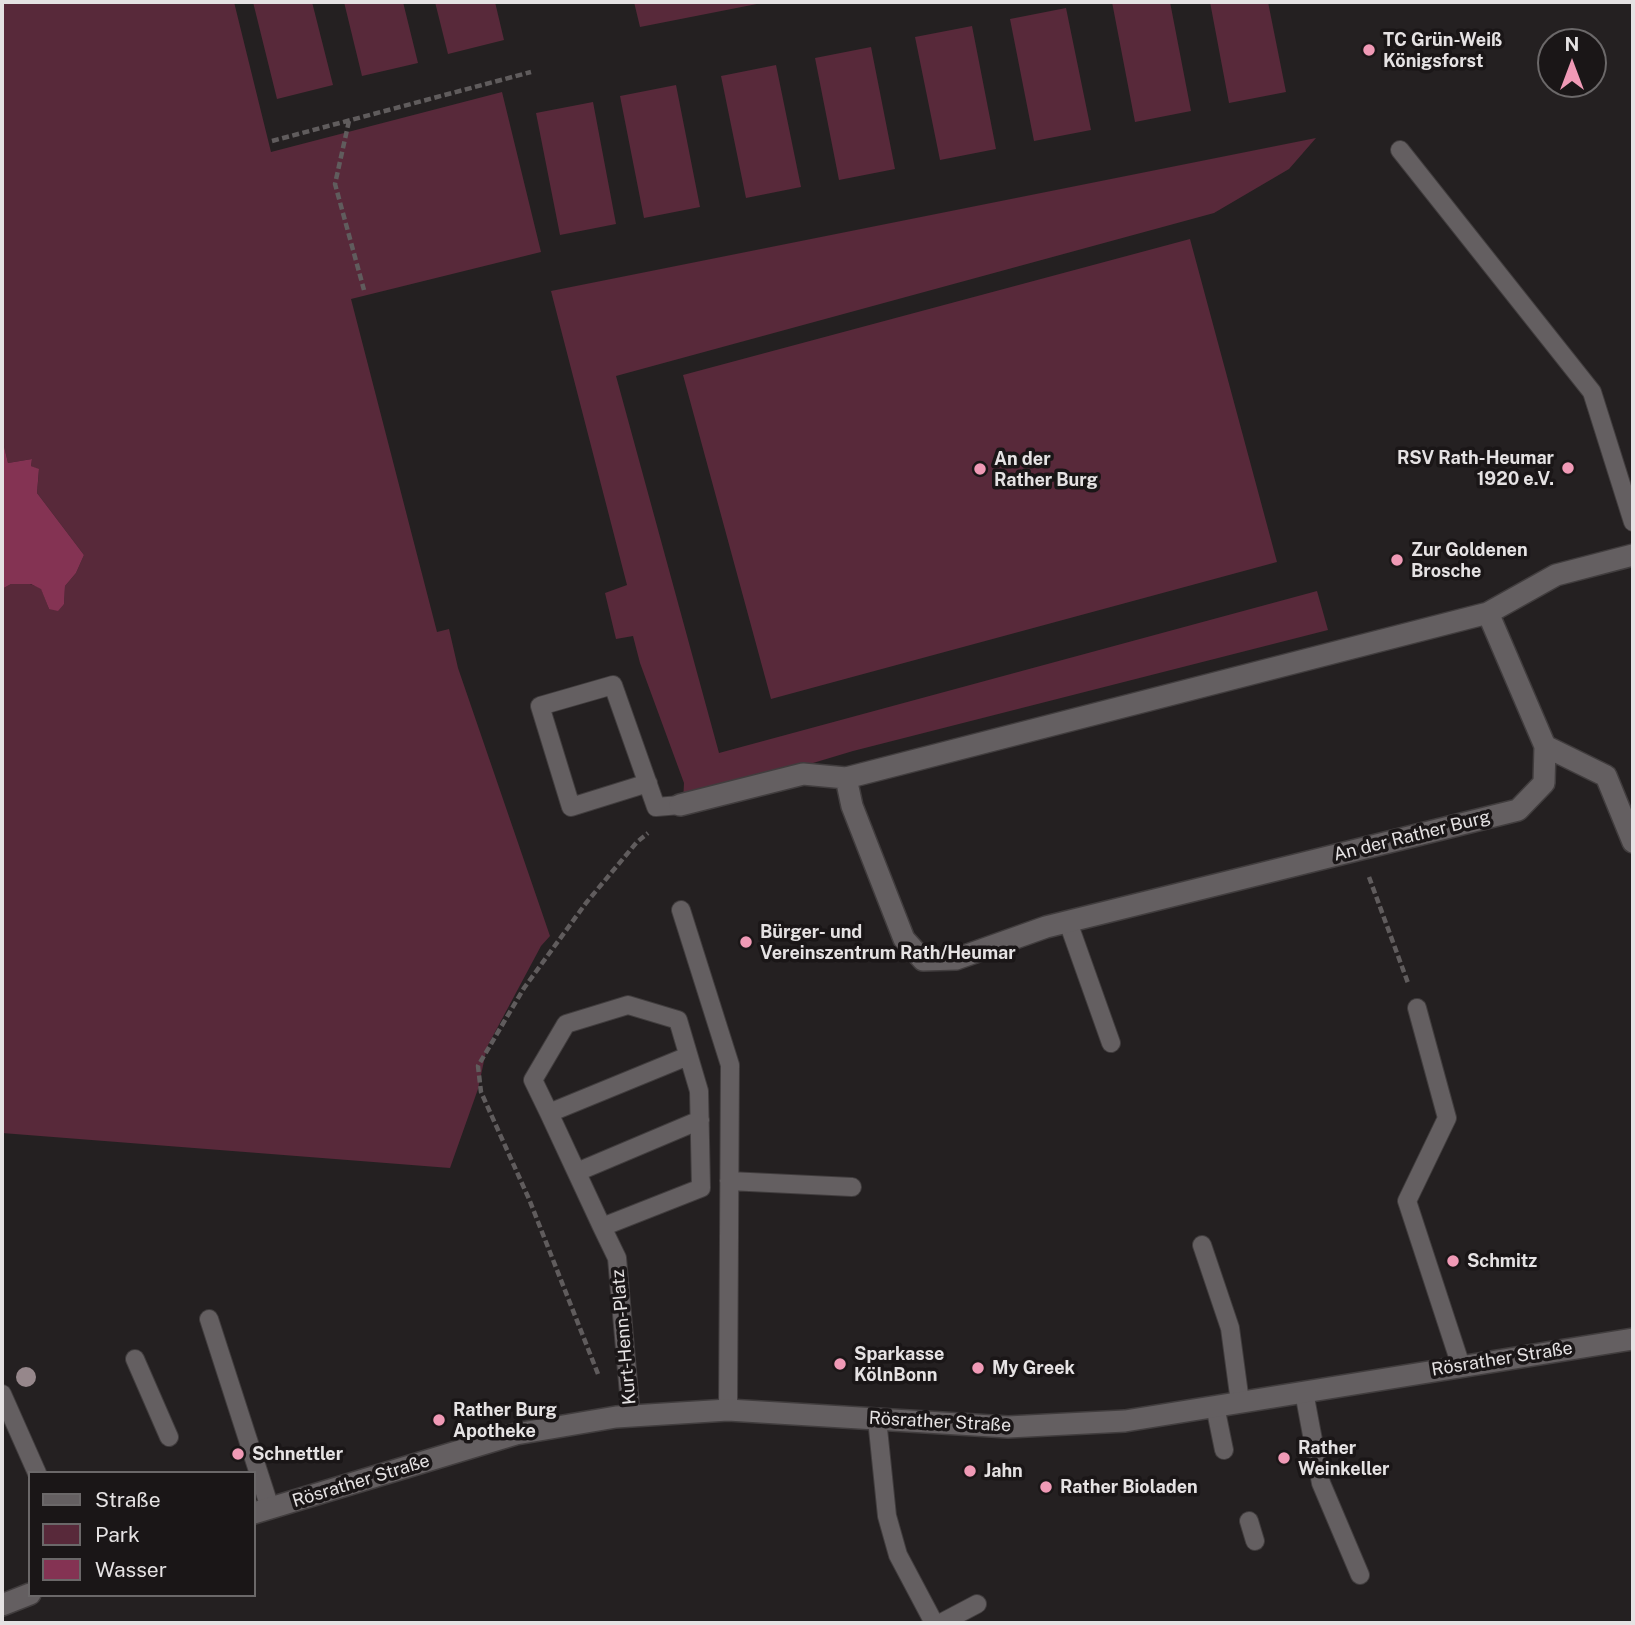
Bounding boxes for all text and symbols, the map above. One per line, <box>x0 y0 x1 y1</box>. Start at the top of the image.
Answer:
north arrow <box>1537 28 1607 98</box>
place label: TC Grün-Weiß Königsforst <box>1383 29 1502 72</box>
text: N <box>1565 33 1579 55</box>
marker: TC Grün-Weiß Königsforst <box>1361 42 1377 58</box>
place label: RSV Rath-Heumar 1920 e.V. <box>1397 447 1554 490</box>
place label: An der Rather Burg <box>994 448 1098 490</box>
marker: RSV Rath-Heumar 1920 e.V. <box>1560 460 1576 476</box>
marker: An der Rather Burg <box>972 461 988 477</box>
place label: Zur Goldenen Brosche <box>1411 539 1528 582</box>
marker: Zur Goldenen Brosche <box>1389 552 1405 568</box>
street label: An der Rather Burg <box>1331 806 1493 866</box>
place label: Bürger- und Vereinszentrum Rath/Heumar <box>760 921 1016 964</box>
marker: Bürger- und Vereinszentrum Rath/Heumar <box>738 934 754 950</box>
place label: Schmitz <box>1467 1250 1537 1272</box>
marker: Schmitz <box>1445 1253 1461 1269</box>
street label: Kurt-Henn-Platz <box>607 1268 641 1406</box>
street label: Rösrather Straße <box>1430 1337 1574 1381</box>
place label: Sparkasse KölnBonn <box>854 1343 944 1386</box>
marker: Sparkasse KölnBonn <box>832 1356 848 1372</box>
place label: My Greek <box>992 1357 1075 1379</box>
marker: My Greek <box>970 1360 986 1376</box>
place label: Rather Burg Apotheke <box>453 1399 557 1442</box>
street label: Rösrather Straße <box>868 1407 1012 1437</box>
marker: Rather Burg Apotheke <box>431 1412 447 1428</box>
place label: Rather Weinkeller <box>1298 1437 1389 1480</box>
place label: Schnettler <box>252 1443 343 1465</box>
marker: Schnettler <box>230 1446 246 1462</box>
street label: Rösrather Straße <box>290 1450 432 1512</box>
marker: Rather Weinkeller <box>1276 1450 1292 1466</box>
place label: Jahn <box>984 1460 1023 1482</box>
marker: Jahn <box>962 1463 978 1479</box>
legend <box>28 1471 256 1597</box>
place label: Rather Bioladen <box>1060 1476 1198 1498</box>
marker: Rather Bioladen <box>1038 1479 1054 1495</box>
text: Straße <box>95 1487 161 1512</box>
text: Park <box>95 1522 140 1547</box>
text: Wasser <box>95 1557 167 1582</box>

